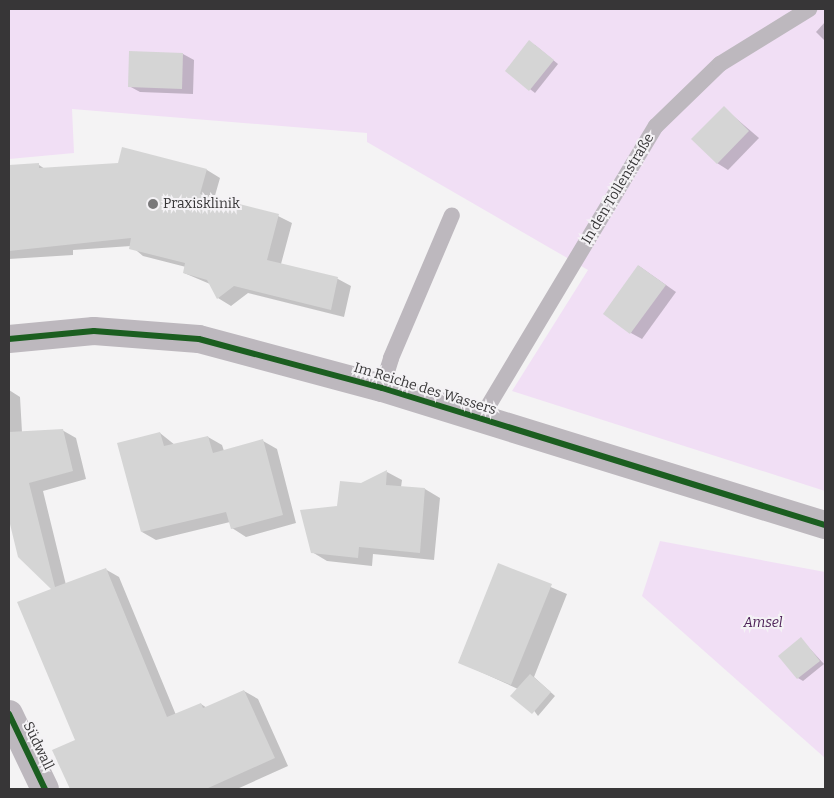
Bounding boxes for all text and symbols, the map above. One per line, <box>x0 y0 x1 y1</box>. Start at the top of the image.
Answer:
street label: In den Tollenstraße <box>578 131 658 247</box>
place label: Praxisklinik <box>163 196 240 212</box>
marker: Praxisklinik <box>147 198 159 210</box>
street label: Im Reiche des Wassers <box>352 359 498 419</box>
park label: Amsel <box>743 615 783 631</box>
street label: Südwall <box>19 719 57 773</box>

